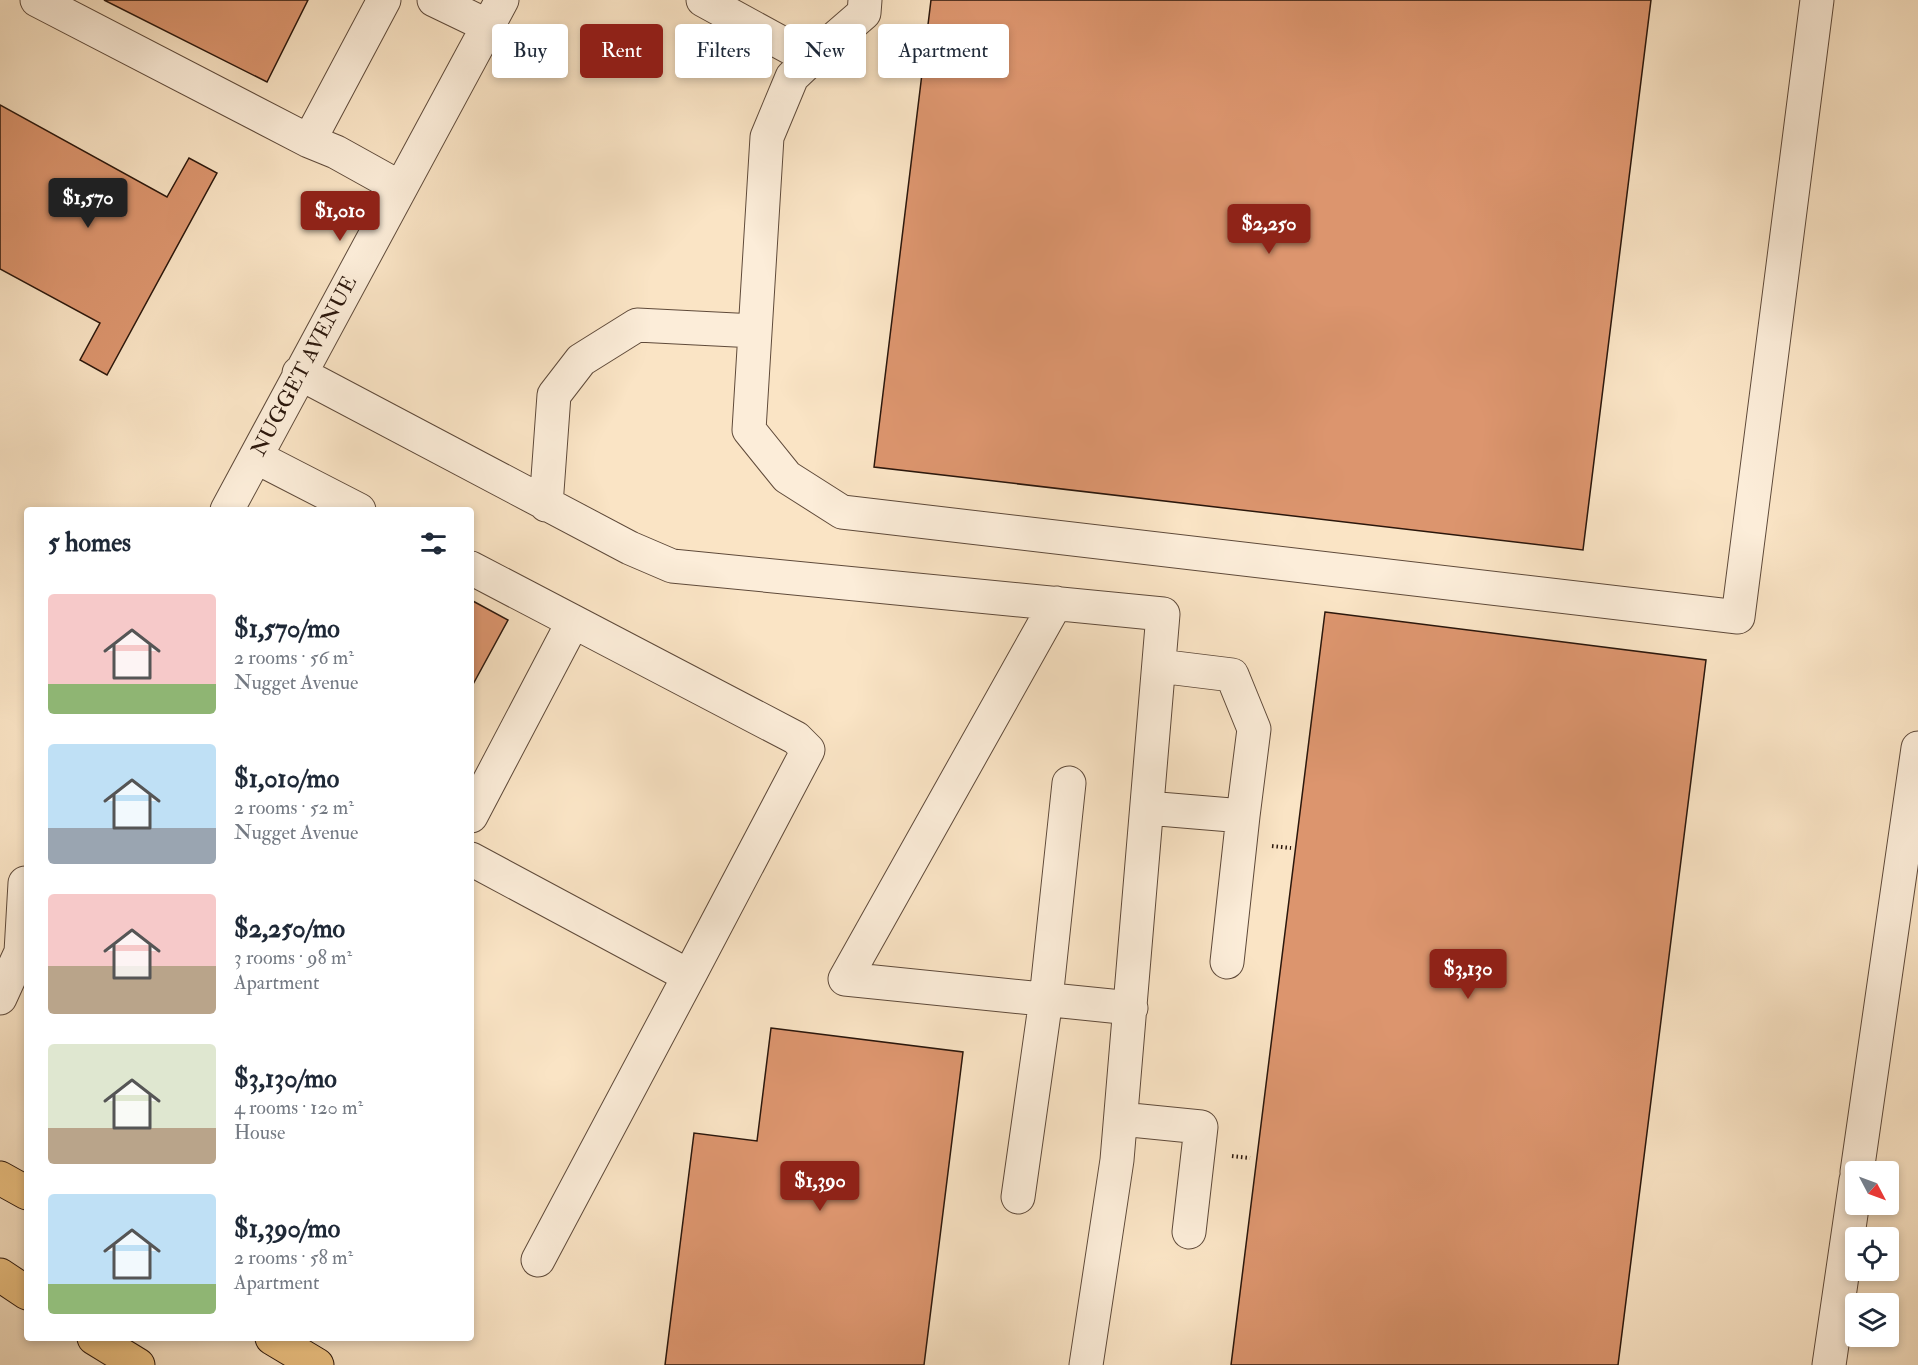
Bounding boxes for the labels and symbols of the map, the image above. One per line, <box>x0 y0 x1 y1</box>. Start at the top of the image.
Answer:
pin: $1,570 <box>39 178 137 229</box>
pin: $1,010 <box>291 191 389 242</box>
pin: $2,250 <box>1220 204 1318 255</box>
street label: NUGGET AVENUE <box>245 271 363 461</box>
pin: $3,130 <box>1419 949 1517 1000</box>
pin: $1,390 <box>771 1161 869 1212</box>
north arrow <box>1845 1161 1899 1215</box>

